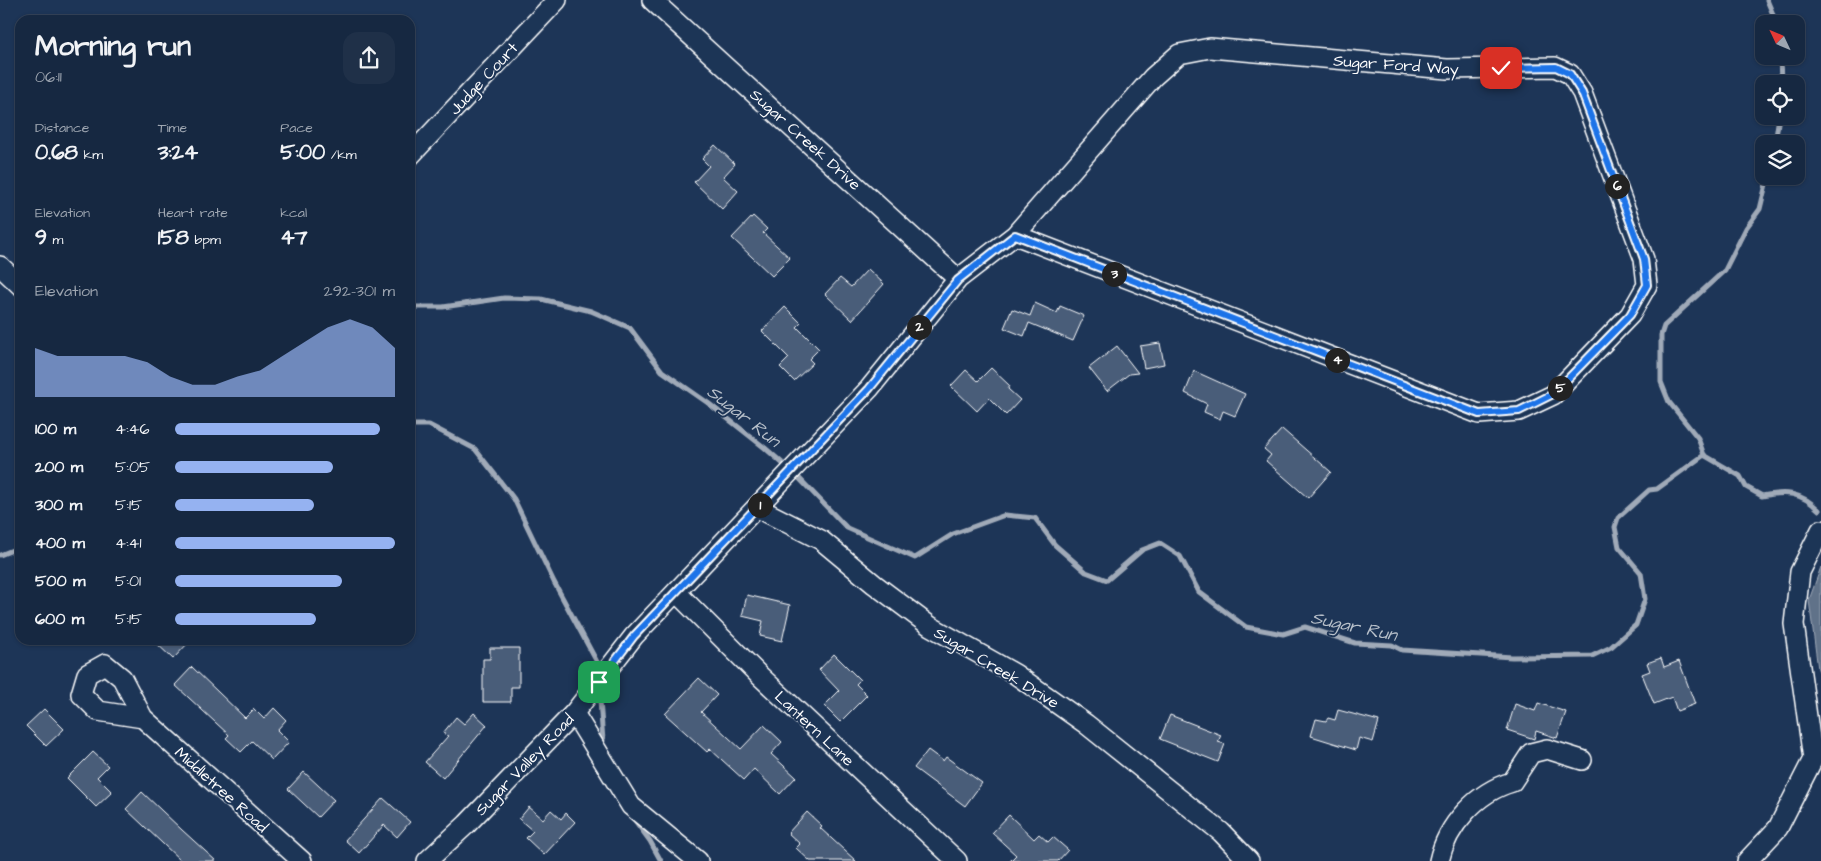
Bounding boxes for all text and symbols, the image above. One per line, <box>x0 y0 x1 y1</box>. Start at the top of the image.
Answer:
north arrow <box>1755 15 1805 65</box>
map controls <box>1755 15 1805 185</box>
text: Morning run <box>35 27 191 66</box>
button: share <box>343 32 395 84</box>
street label: Judge Court <box>444 37 524 120</box>
pin <box>1480 47 1522 89</box>
street label: Sugar Ford Way <box>1332 50 1460 81</box>
icon: check <box>1487 54 1515 82</box>
text: 06:11 <box>35 66 62 88</box>
button: locate <box>1755 75 1805 125</box>
street label: Sugar Creek Drive <box>744 84 866 197</box>
text: Distance <box>35 118 89 138</box>
text: Time <box>158 118 187 138</box>
text: Pace <box>280 118 313 138</box>
button: layers <box>1755 135 1805 185</box>
text: 0.68 <box>35 138 78 167</box>
text: 3:24 <box>158 138 198 167</box>
text: 5:00 <box>280 138 325 167</box>
text: km <box>78 145 103 165</box>
text: /km <box>325 145 357 165</box>
pin: 6 <box>1604 174 1630 198</box>
text: 6 <box>1613 176 1622 196</box>
text: Elevation <box>35 203 90 223</box>
text: Heart rate <box>158 203 228 223</box>
text: kcal <box>280 203 307 223</box>
text: 9 <box>35 223 47 252</box>
text: 158 <box>158 223 189 252</box>
text: 47 <box>280 223 308 252</box>
text: m <box>47 230 63 250</box>
text: bpm <box>189 230 221 250</box>
pin: 3 <box>1102 262 1126 286</box>
text: 3 <box>1111 264 1118 284</box>
text: Elevation <box>35 280 98 302</box>
text: 292–301 m <box>323 280 395 302</box>
pin: 2 <box>906 314 932 340</box>
text: 2 <box>915 317 924 337</box>
pin: 4 <box>1324 348 1350 372</box>
text: 4 <box>1333 350 1342 370</box>
pin: 5 <box>1548 376 1572 400</box>
text: 5 <box>1556 378 1565 398</box>
water label: Sugar Run <box>701 380 787 455</box>
text: 100 m <box>35 418 76 440</box>
text: 4:46 <box>115 418 149 440</box>
text: 200 m <box>35 456 83 478</box>
text: 5:05 <box>115 456 150 478</box>
pin: 1 <box>748 492 772 518</box>
text: 300 m <box>35 494 82 516</box>
text: 5:15 <box>115 494 142 516</box>
text: 1 <box>760 495 761 515</box>
text: 400 m <box>35 532 85 554</box>
text: 4:41 <box>115 532 142 554</box>
text: 500 m <box>35 570 85 592</box>
text: 5:01 <box>115 570 141 592</box>
water label: Sugar Run <box>1308 605 1401 649</box>
text: 600 m <box>35 608 84 630</box>
text: 5:15 <box>115 608 142 630</box>
street label: Sugar Creek Drive <box>929 622 1063 715</box>
pin <box>578 661 620 703</box>
icon: arrive <box>585 668 613 696</box>
street label: Lantern Lane <box>770 686 859 772</box>
street label: Sugar Valley Road <box>470 709 580 821</box>
street label: Middletree Road <box>170 742 273 838</box>

